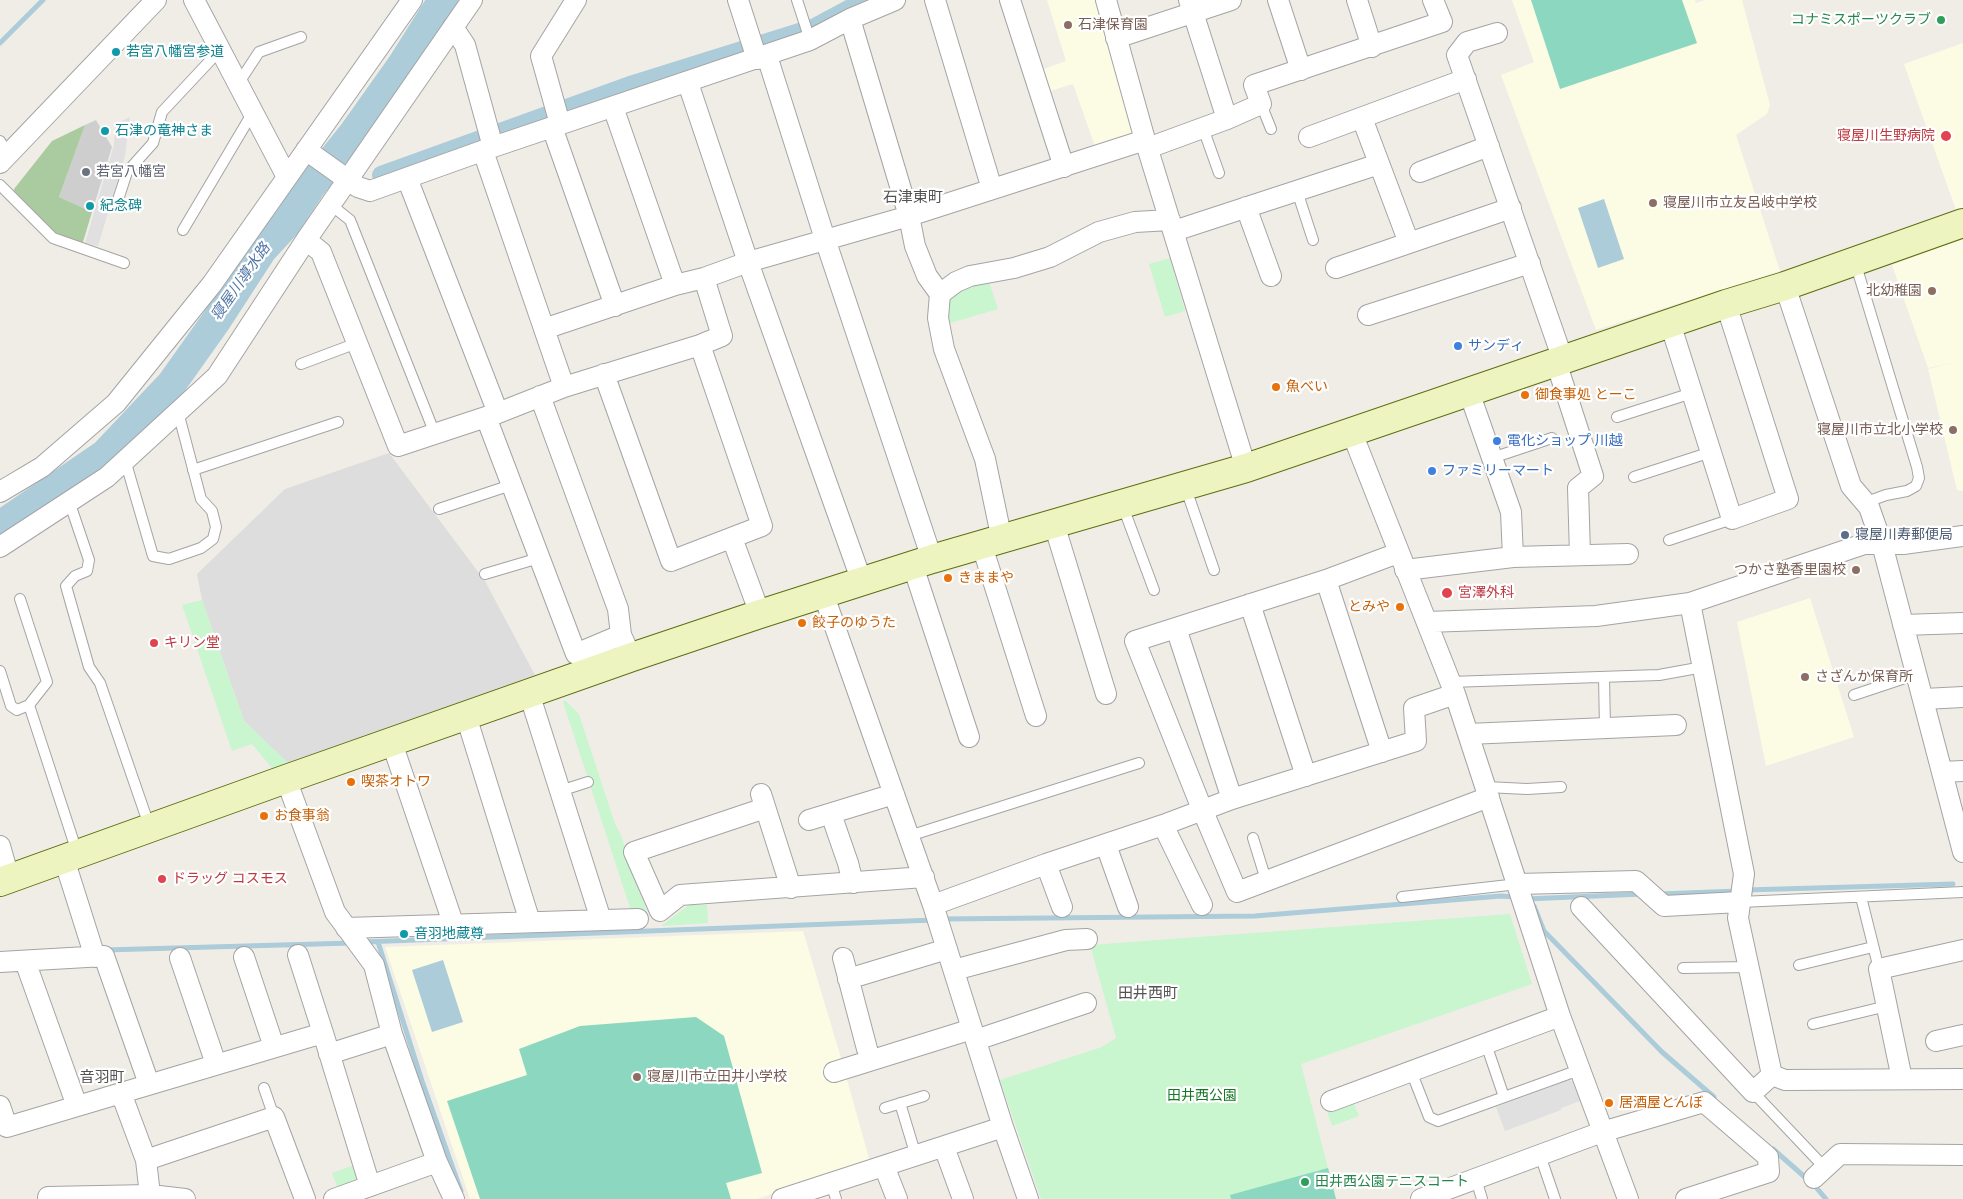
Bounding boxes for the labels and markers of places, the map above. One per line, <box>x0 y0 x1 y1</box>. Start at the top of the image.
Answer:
place label: コナミスポーツクラブ <box>1791 12 1931 28</box>
marker: コナミスポーツクラブ <box>1935 14 1947 26</box>
place label: 石津保育園 <box>1078 17 1148 33</box>
marker: 石津保育園 <box>1062 19 1074 31</box>
place label: 若宮八幡宮参道 <box>126 44 224 60</box>
marker: 若宮八幡宮参道 <box>110 46 122 58</box>
place label: 石津の竜神さま <box>115 123 213 139</box>
marker: 石津の竜神さま <box>99 125 111 137</box>
place label: 寝屋川生野病院 <box>1837 128 1935 144</box>
marker: 寝屋川生野病院 <box>1939 129 1953 143</box>
place label: 若宮八幡宮 <box>96 164 166 180</box>
marker: 若宮八幡宮 <box>80 166 92 178</box>
place label: 寝屋川市立友呂岐中学校 <box>1663 195 1817 211</box>
marker: 寝屋川市立友呂岐中学校 <box>1647 197 1659 209</box>
place label: 紀念碑 <box>100 198 142 214</box>
marker: 紀念碑 <box>84 200 96 212</box>
place label: 北幼稚園 <box>1866 283 1922 299</box>
marker: 北幼稚園 <box>1926 285 1938 297</box>
place label: サンディ <box>1468 338 1524 354</box>
marker: サンディ <box>1452 340 1464 352</box>
place label: 魚べい <box>1286 379 1328 395</box>
marker: 魚べい <box>1270 381 1282 393</box>
place label: 御食事処 とーこ <box>1535 387 1637 403</box>
marker: 御食事処 とーこ <box>1519 389 1531 401</box>
place label: 寝屋川市立北小学校 <box>1817 422 1943 438</box>
marker: 寝屋川市立北小学校 <box>1947 424 1959 436</box>
place label: 電化ショップ 川越 <box>1507 433 1623 449</box>
marker: 電化ショップ 川越 <box>1491 435 1503 447</box>
place label: ファミリーマート <box>1442 463 1554 479</box>
marker: ファミリーマート <box>1426 465 1438 477</box>
place label: 寝屋川寿郵便局 <box>1855 527 1953 543</box>
marker: 寝屋川寿郵便局 <box>1839 529 1851 541</box>
place label: つかさ塾香里園校 <box>1734 562 1846 578</box>
marker: つかさ塾香里園校 <box>1850 564 1862 576</box>
place label: きままや <box>958 570 1014 586</box>
marker: きままや <box>942 572 954 584</box>
place label: 宮澤外科 <box>1458 585 1514 601</box>
marker: 宮澤外科 <box>1440 586 1454 600</box>
place label: とみや <box>1348 599 1390 615</box>
marker: とみや <box>1394 601 1406 613</box>
place label: 餃子のゆうた <box>812 615 896 631</box>
marker: 餃子のゆうた <box>796 617 808 629</box>
place label: キリン堂 <box>164 635 220 651</box>
marker: キリン堂 <box>148 637 160 649</box>
place label: さざんか保育所 <box>1815 669 1913 685</box>
marker: さざんか保育所 <box>1799 671 1811 683</box>
place label: 喫茶オトワ <box>361 774 431 790</box>
marker: 喫茶オトワ <box>345 776 357 788</box>
place label: お食事翁 <box>274 808 330 824</box>
marker: お食事翁 <box>258 810 270 822</box>
place label: ドラッグ コスモス <box>172 871 288 887</box>
marker: ドラッグ コスモス <box>156 873 168 885</box>
place label: 音羽地蔵尊 <box>414 926 484 942</box>
marker: 音羽地蔵尊 <box>398 928 410 940</box>
place label: 寝屋川市立田井小学校 <box>647 1069 787 1085</box>
marker: 寝屋川市立田井小学校 <box>631 1071 643 1083</box>
place label: 居酒屋とんぼ <box>1619 1095 1703 1111</box>
marker: 居酒屋とんぼ <box>1603 1097 1615 1109</box>
place label: 田井西公園テニスコート <box>1315 1174 1469 1190</box>
marker: 田井西公園テニスコート <box>1299 1176 1311 1188</box>

